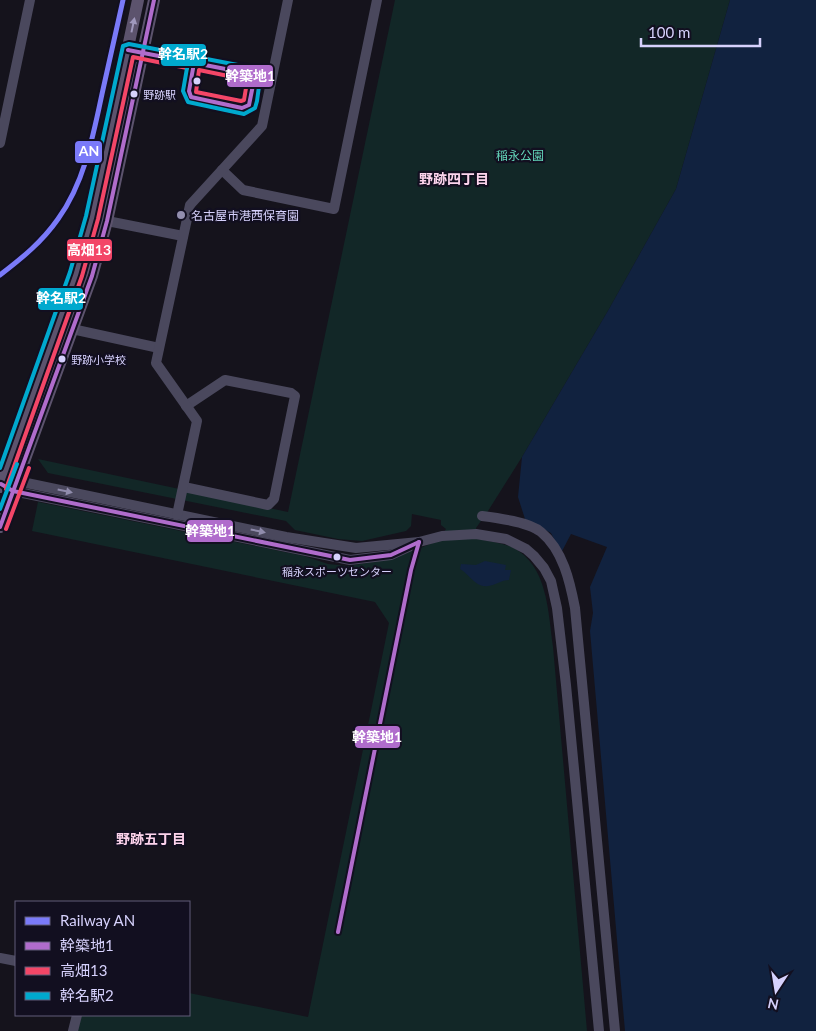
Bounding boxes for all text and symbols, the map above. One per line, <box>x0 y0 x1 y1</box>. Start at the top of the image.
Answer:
scale bar <box>641 15 760 47</box>
one-way arrow <box>129 18 137 33</box>
text: 100 m <box>648 23 690 41</box>
line badge: 幹名駅2 <box>160 43 207 67</box>
text: 幹名駅2 <box>158 45 208 62</box>
line badge: 幹築地1 <box>226 64 274 88</box>
text: 幹築地1 <box>225 67 275 84</box>
unlabelled marker <box>192 76 202 86</box>
place label: 野跡駅 <box>143 88 176 101</box>
marker: 野跡駅 <box>129 89 139 99</box>
line badge: AN <box>74 140 103 164</box>
text: AN <box>78 142 99 159</box>
park label: 稲永公園 <box>496 148 544 163</box>
district label: 野跡四丁目 <box>419 170 489 187</box>
place label: 名古屋市港西保育園 <box>191 208 299 223</box>
marker: 名古屋市港西保育園 <box>175 209 187 221</box>
line badge: 高畑13 <box>66 238 113 262</box>
text: 高畑13 <box>67 241 111 258</box>
line badge: 幹名駅2 <box>37 287 84 311</box>
text: 幹名駅2 <box>36 289 86 306</box>
place label: 野跡小学校 <box>71 353 126 366</box>
marker: 野跡小学校 <box>57 354 67 364</box>
one-way arrow <box>57 487 72 495</box>
line badge: 幹築地1 <box>186 519 234 543</box>
text: 幹築地1 <box>185 522 235 539</box>
one-way arrow <box>251 528 267 536</box>
marker: 稲永スポーツセンター <box>332 552 342 562</box>
place label: 稲永スポーツセンター <box>282 565 392 578</box>
line badge: 幹築地1 <box>354 725 401 749</box>
text: 幹築地1 <box>352 728 402 745</box>
district label: 野跡五丁目 <box>116 830 186 847</box>
legend <box>15 901 190 1016</box>
text: Railway AN <box>60 911 135 929</box>
text: 幹築地1 <box>60 936 114 954</box>
text: 高畑13 <box>60 961 107 979</box>
north arrow <box>751 966 801 1016</box>
text: 幹名駅2 <box>60 986 114 1004</box>
text: N <box>766 995 780 1014</box>

